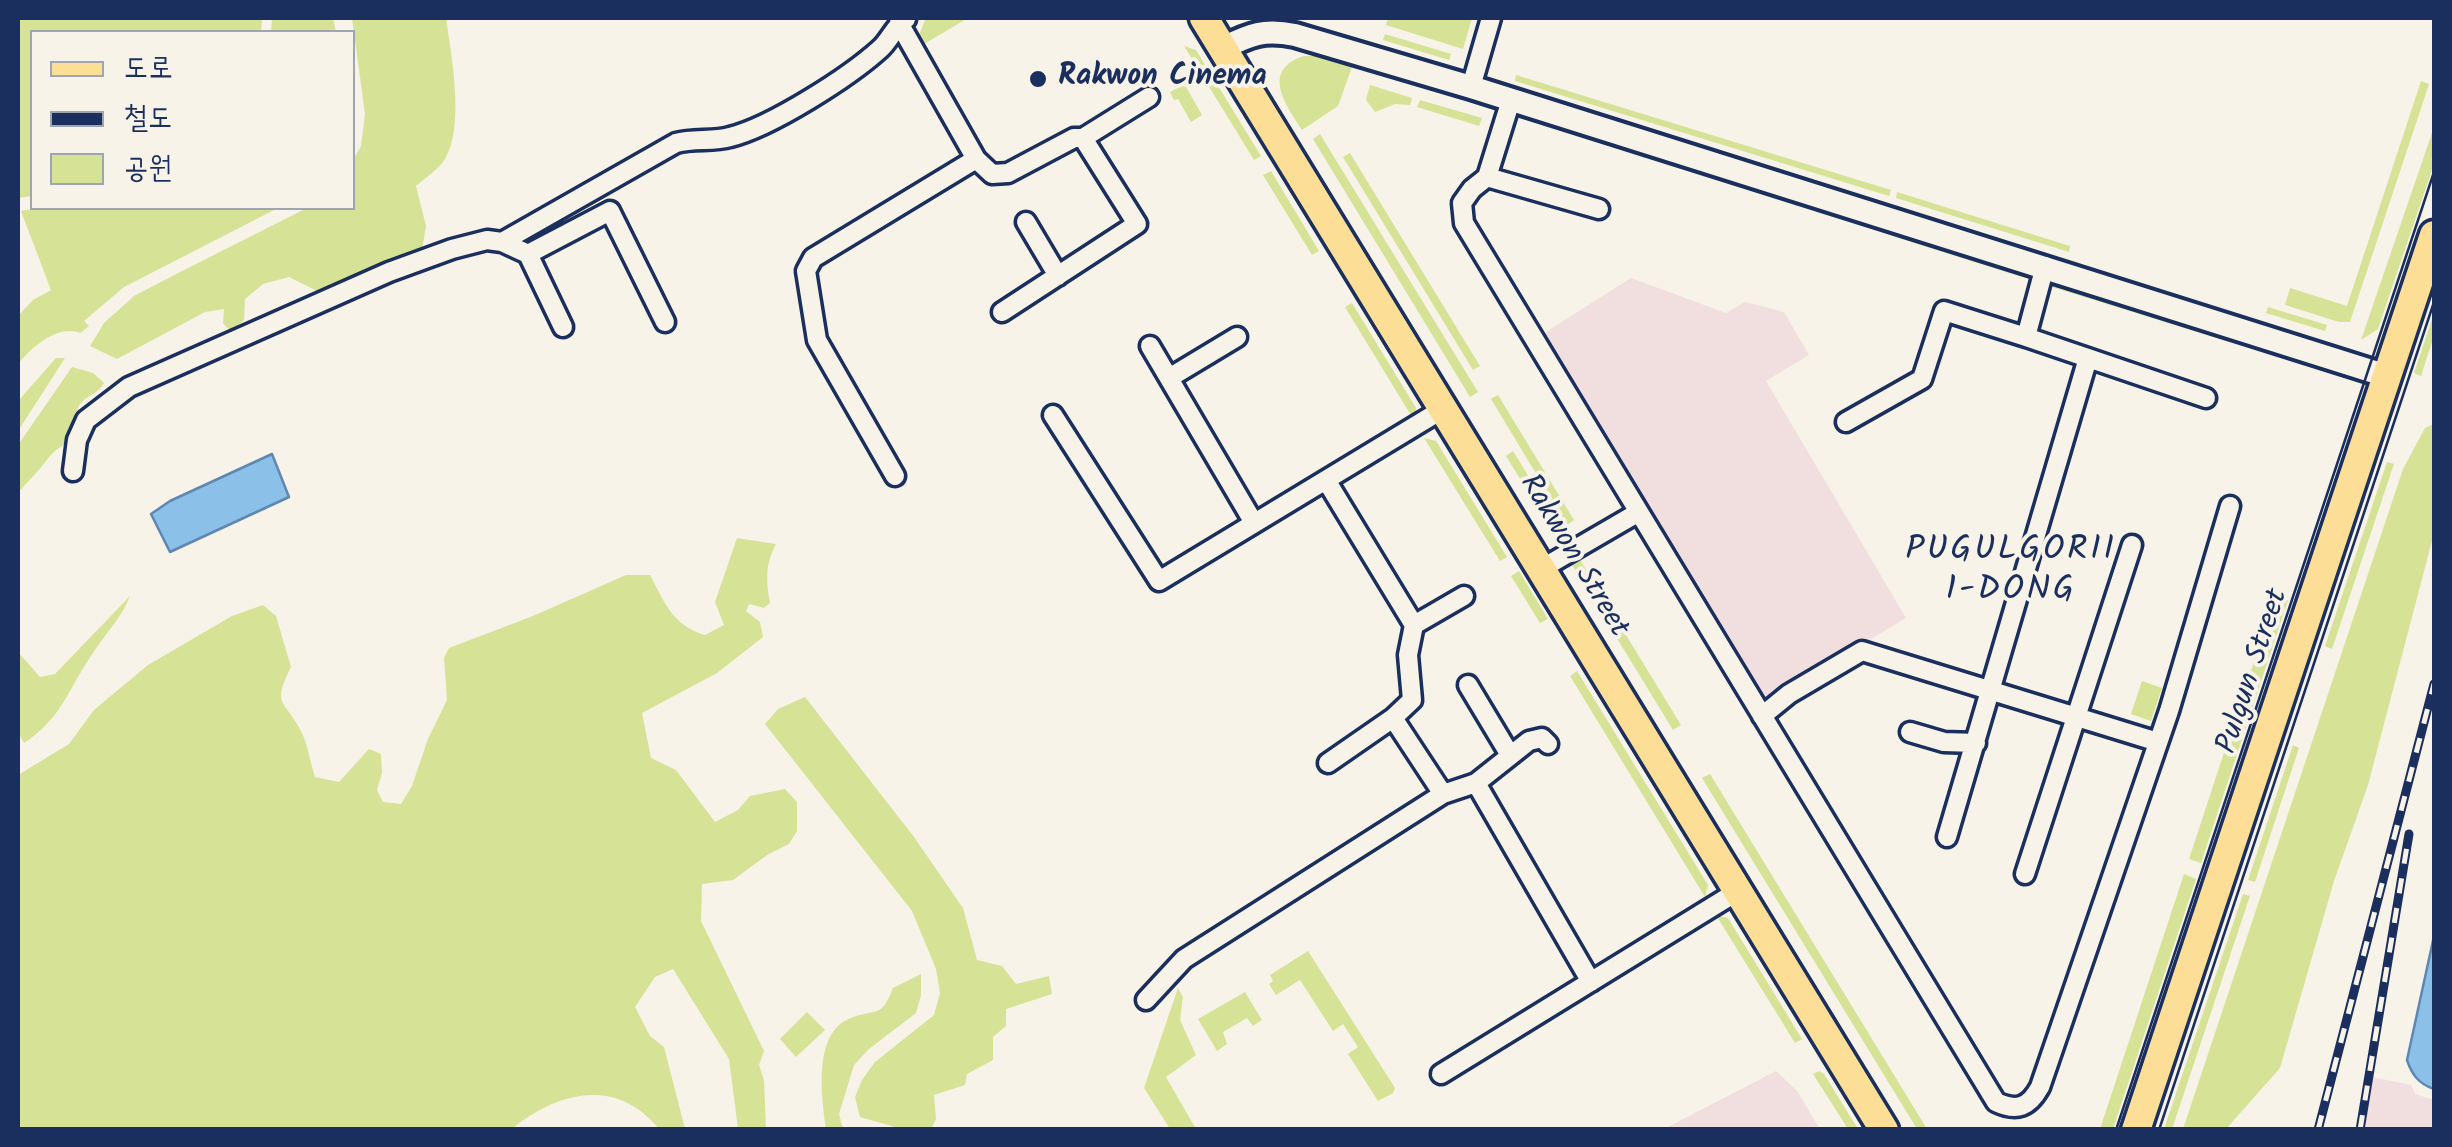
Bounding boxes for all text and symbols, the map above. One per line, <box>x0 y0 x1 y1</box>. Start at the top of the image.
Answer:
legend <box>30 30 355 210</box>
text: 도로 <box>124 45 172 93</box>
place label: Rakwon Cinema <box>1058 61 1267 97</box>
marker: Rakwon Cinema <box>1027 68 1049 90</box>
text: 철도 <box>124 95 172 143</box>
text: 공원 <box>124 145 172 193</box>
street label: Rakwon Street <box>1509 469 1635 645</box>
district label: PUGULGORII 1-DONG <box>1905 532 2117 614</box>
street label: Pulgun Street <box>2211 585 2299 759</box>

